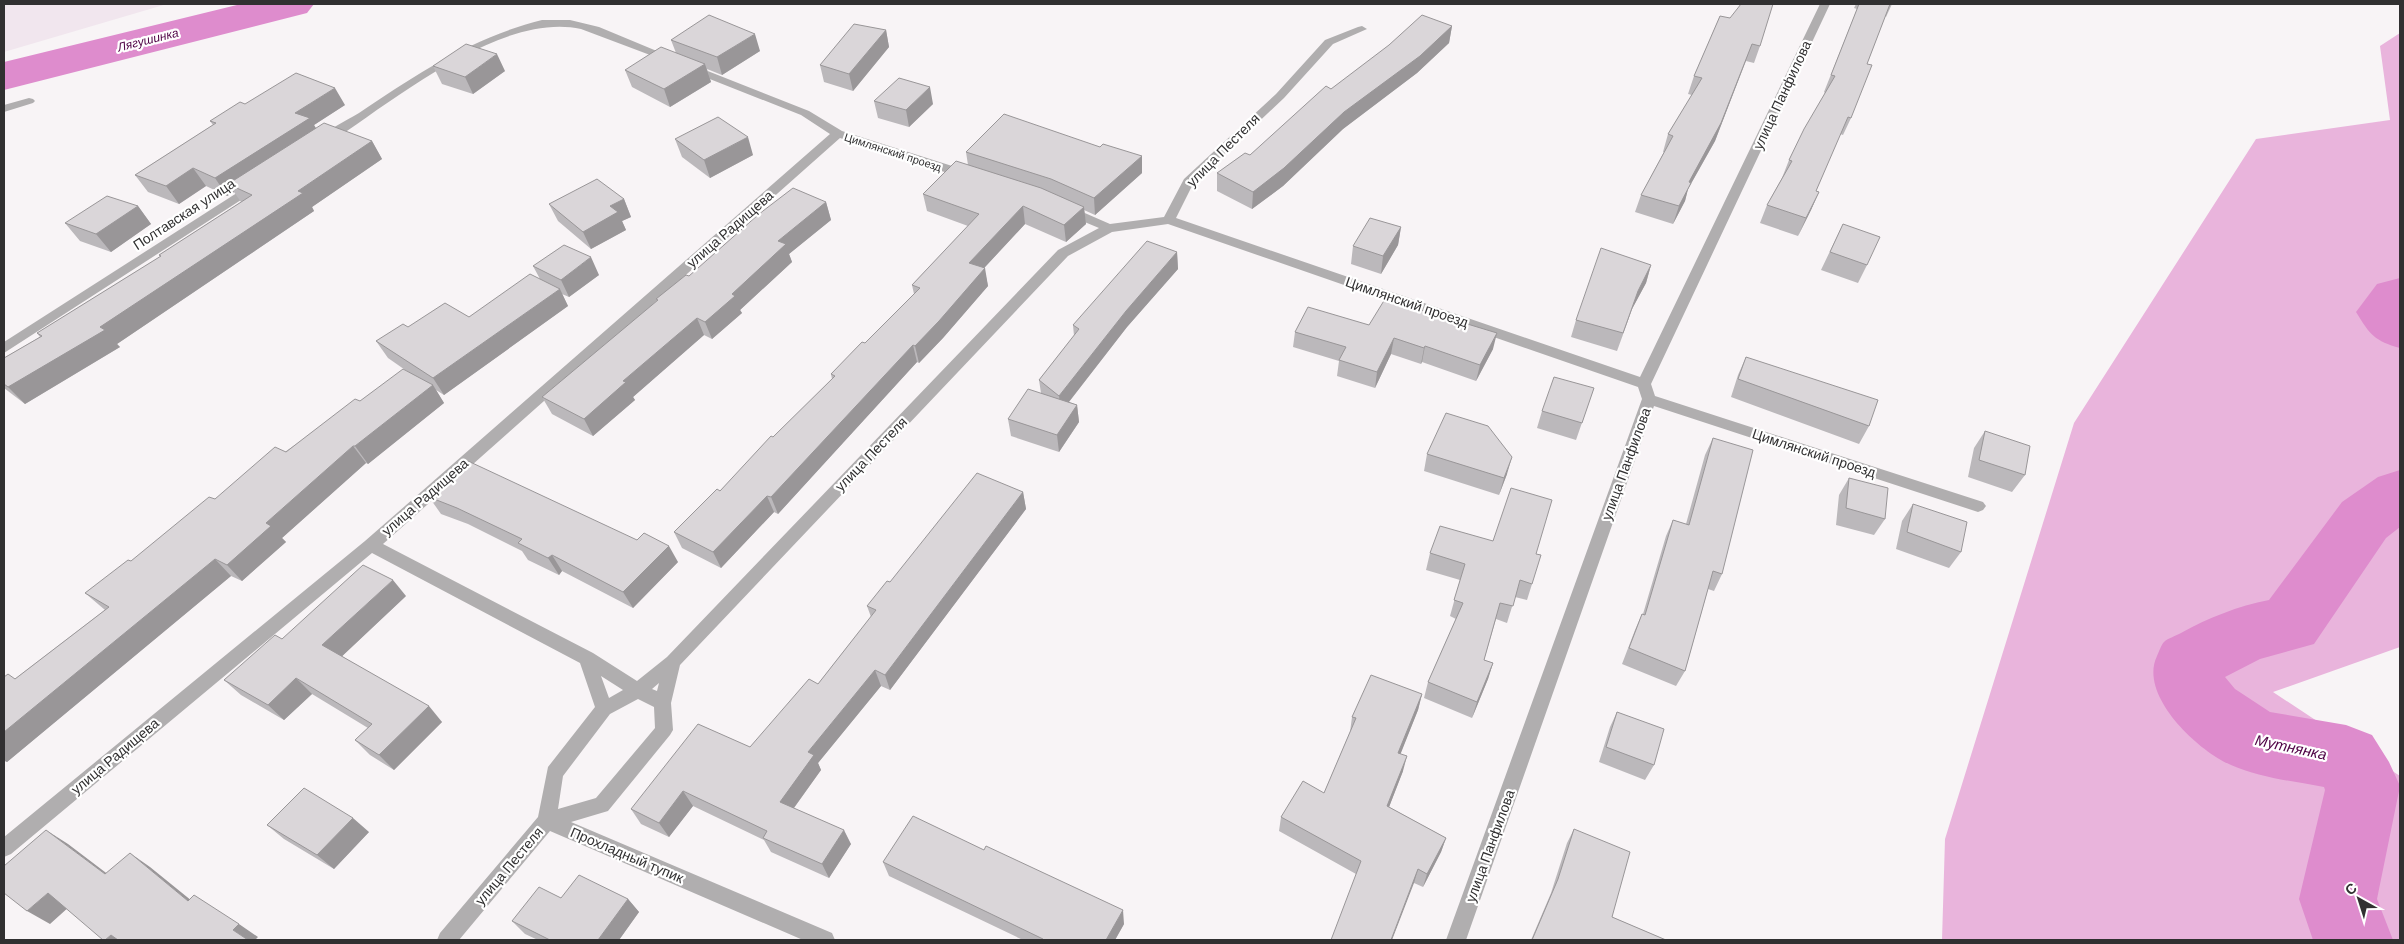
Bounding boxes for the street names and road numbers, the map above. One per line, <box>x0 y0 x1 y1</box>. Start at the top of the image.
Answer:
street label: улица Панфилова <box>1750 38 1814 152</box>
street label: улица Пестеля <box>1183 110 1263 190</box>
street label: Цимлянский проезд <box>843 131 944 174</box>
street label: Полтавская улица <box>130 175 238 253</box>
street label: улица Радищева <box>684 187 777 271</box>
street label: Цимлянский проезд <box>1343 273 1471 331</box>
street label: улица Панфилова <box>1598 405 1654 522</box>
street label: улица Пестеля <box>832 414 910 494</box>
street label: Цимлянский проезд <box>1750 425 1878 481</box>
street label: улица Радищева <box>379 455 472 539</box>
street label: улица Радищева <box>68 715 162 797</box>
street label: улица Панфилова <box>1462 787 1518 904</box>
street label: улица Пестеля <box>472 824 546 908</box>
street label: Прохладный тупик <box>568 824 687 886</box>

